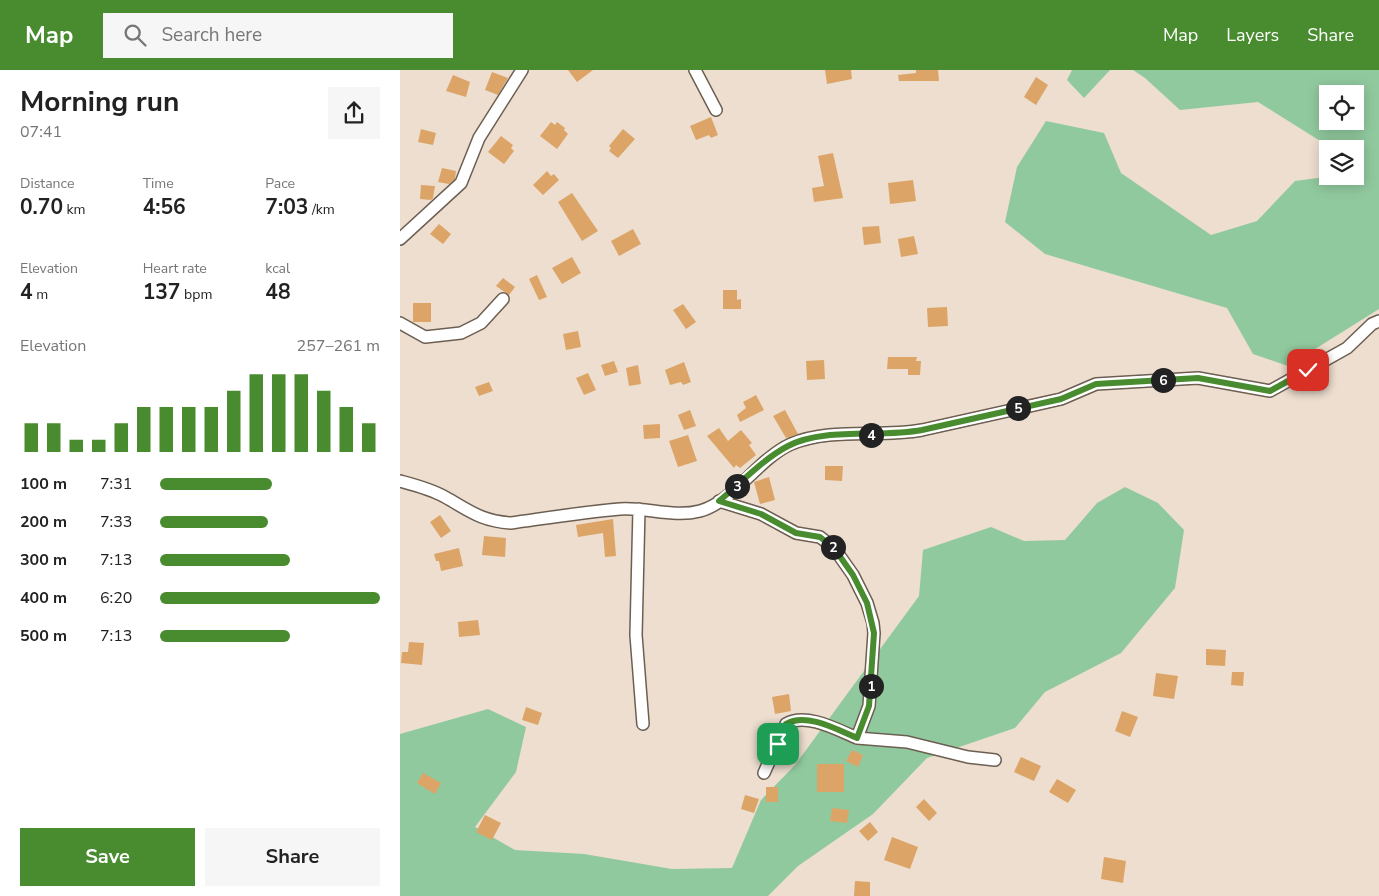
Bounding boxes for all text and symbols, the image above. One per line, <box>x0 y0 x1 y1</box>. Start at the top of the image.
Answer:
search box <box>103 13 453 58</box>
text: Map <box>25 19 73 51</box>
icon: search <box>121 21 149 49</box>
text: Search here <box>161 22 262 48</box>
text: Map <box>1163 23 1198 47</box>
text: Layers <box>1226 23 1279 47</box>
text: Share <box>1307 23 1354 47</box>
text: Morning run <box>20 83 179 121</box>
map controls <box>1319 85 1364 185</box>
button: locate <box>1319 85 1364 130</box>
button: share <box>328 87 380 139</box>
text: 07:41 <box>20 121 62 143</box>
button: layers <box>1319 140 1364 185</box>
text: Distance <box>20 174 74 193</box>
text: Time <box>143 174 174 193</box>
text: Pace <box>265 174 295 193</box>
text: 0.70 <box>20 193 63 221</box>
text: 4:56 <box>143 193 186 221</box>
text: 7:03 <box>265 193 308 221</box>
text: km <box>63 200 86 219</box>
text: /km <box>308 200 335 219</box>
text: Elevation <box>20 259 78 278</box>
text: Heart rate <box>143 259 207 278</box>
text: kcal <box>265 259 290 278</box>
text: 4 <box>20 278 33 306</box>
text: 137 <box>143 278 180 306</box>
text: 48 <box>265 278 291 306</box>
text: m <box>33 285 48 304</box>
text: bpm <box>180 285 212 304</box>
text: Elevation <box>20 335 86 357</box>
text: 257–261 m <box>297 335 380 357</box>
pin <box>1287 349 1329 391</box>
icon: check <box>1294 356 1322 384</box>
pin: 6 <box>1150 368 1176 392</box>
text: 6 <box>1159 371 1168 390</box>
pin: 5 <box>1006 396 1030 420</box>
text: 5 <box>1014 399 1023 418</box>
pin: 4 <box>858 422 884 448</box>
text: 4 <box>867 426 876 445</box>
text: 100 m <box>20 473 67 495</box>
text: 7:31 <box>100 473 132 495</box>
pin: 3 <box>724 474 750 498</box>
text: 3 <box>733 477 742 496</box>
text: 200 m <box>20 511 67 533</box>
text: 7:33 <box>100 511 132 533</box>
pin: 2 <box>820 534 846 560</box>
text: 2 <box>829 538 838 557</box>
text: 300 m <box>20 549 67 571</box>
text: 7:13 <box>100 549 132 571</box>
text: 400 m <box>20 587 67 609</box>
text: 6:20 <box>100 587 132 609</box>
text: 500 m <box>20 625 67 647</box>
text: 7:13 <box>100 625 132 647</box>
pin: 1 <box>858 674 884 698</box>
text: 1 <box>867 677 876 696</box>
pin <box>757 723 799 765</box>
icon: arrive <box>764 730 792 758</box>
button: Save <box>20 828 195 886</box>
button: Share <box>205 828 380 886</box>

